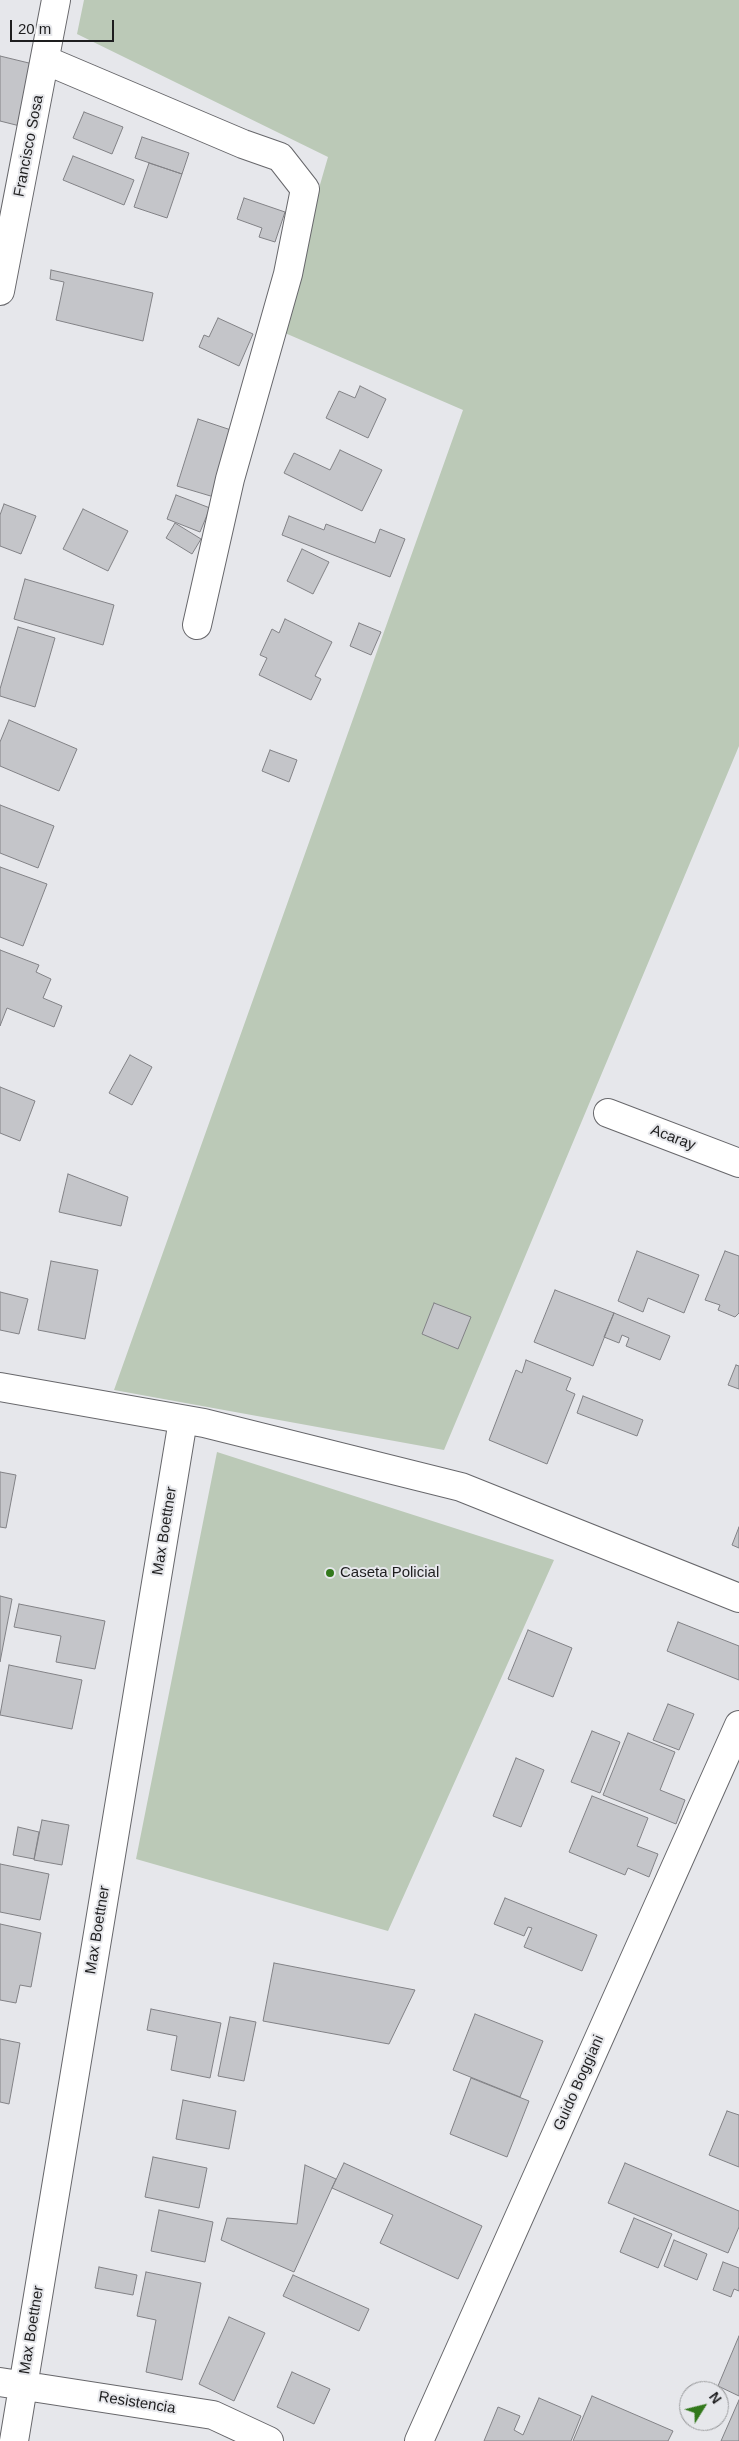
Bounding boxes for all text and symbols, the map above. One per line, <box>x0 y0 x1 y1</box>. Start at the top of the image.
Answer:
scale bar <box>12 10 116 42</box>
text: 20 m <box>18 20 51 37</box>
street label: Francisco Sosa <box>10 94 48 198</box>
street label: Acaray <box>648 1121 698 1155</box>
street label: Max Boettner <box>149 1486 181 1576</box>
place label: Caseta Policial <box>340 1564 439 1582</box>
marker: Caseta Policial <box>324 1567 336 1579</box>
street label: Max Boettner <box>82 1885 114 1975</box>
street label: Guido Boggiani <box>550 2032 608 2134</box>
street label: Max Boettner <box>16 2285 48 2375</box>
north arrow <box>679 2381 729 2431</box>
street label: Resistencia <box>97 2388 177 2418</box>
text: N <box>706 2389 725 2407</box>

